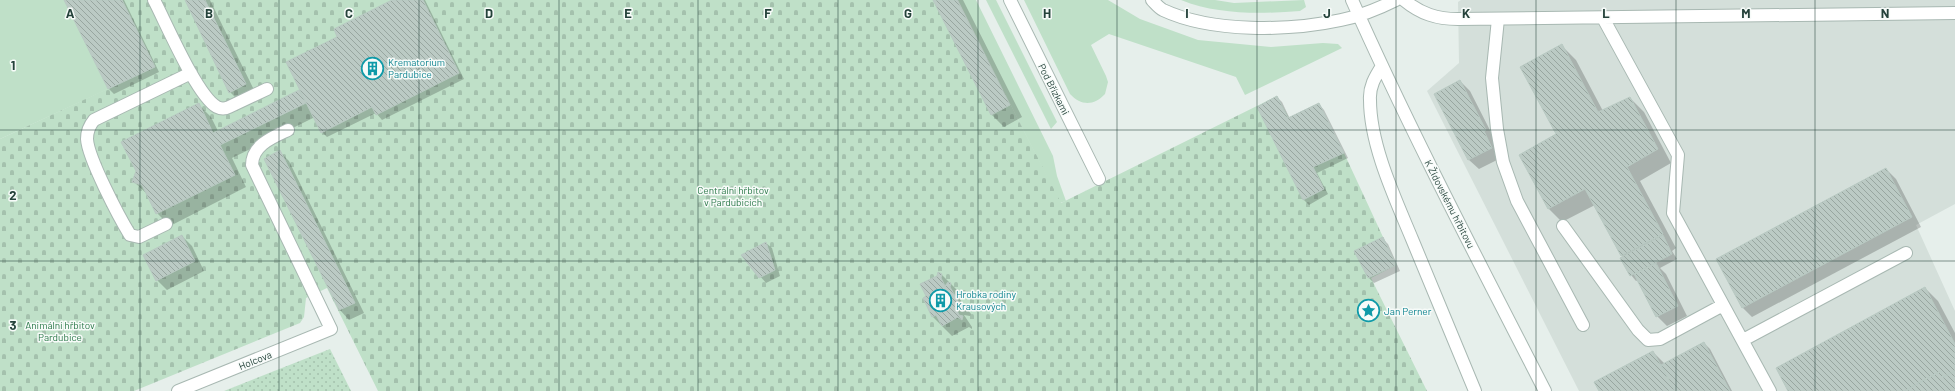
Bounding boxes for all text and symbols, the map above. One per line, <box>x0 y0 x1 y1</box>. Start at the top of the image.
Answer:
text: A <box>66 5 75 21</box>
text: B <box>205 5 213 21</box>
text: C <box>345 5 353 21</box>
text: D <box>485 5 493 21</box>
text: E <box>624 5 632 21</box>
text: F <box>764 5 772 21</box>
text: G <box>904 5 912 21</box>
text: H <box>1043 5 1051 21</box>
text: I <box>1185 5 1189 21</box>
text: J <box>1323 5 1331 21</box>
text: K <box>1462 5 1470 21</box>
text: L <box>1602 5 1610 21</box>
text: M <box>1741 5 1751 21</box>
text: N <box>1881 5 1889 21</box>
building icon: Krematorium Pardubice <box>359 55 385 81</box>
place label: Krematorium Pardubice <box>388 56 445 80</box>
text: 1 <box>11 57 15 73</box>
street label: Pod Břízkami <box>1036 61 1072 117</box>
street label: K Židovskému hřbitovu <box>1422 158 1478 250</box>
park label: Centrální hřbitov v Pardubicích <box>697 184 769 208</box>
text: 2 <box>9 187 17 203</box>
building icon: Hrobka rodiny Krausových <box>927 287 953 313</box>
place label: Hrobka rodiny Krausových <box>956 288 1016 312</box>
place icon: Jan Perner <box>1356 298 1382 324</box>
place label: Jan Perner <box>1384 305 1432 317</box>
text: 3 <box>9 317 17 333</box>
park label: Animální hřbitov Pardubice <box>25 319 95 343</box>
street label: Holcova <box>237 348 273 372</box>

